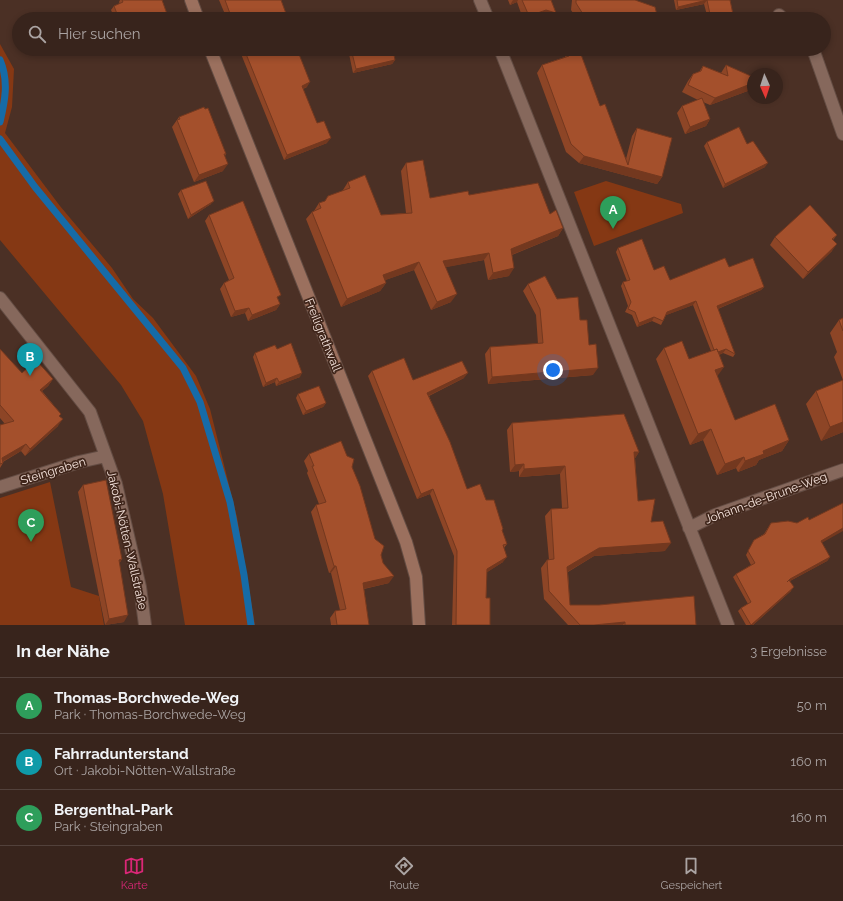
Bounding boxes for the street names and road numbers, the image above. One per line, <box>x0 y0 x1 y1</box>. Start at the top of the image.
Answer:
street label: Freiligrathwall <box>302 296 344 374</box>
street label: Steingraben <box>19 454 87 488</box>
street label: Jakobi-Nötten-Wallstraße <box>104 469 150 611</box>
street label: Johann-de-Brune-Weg <box>703 469 829 527</box>

